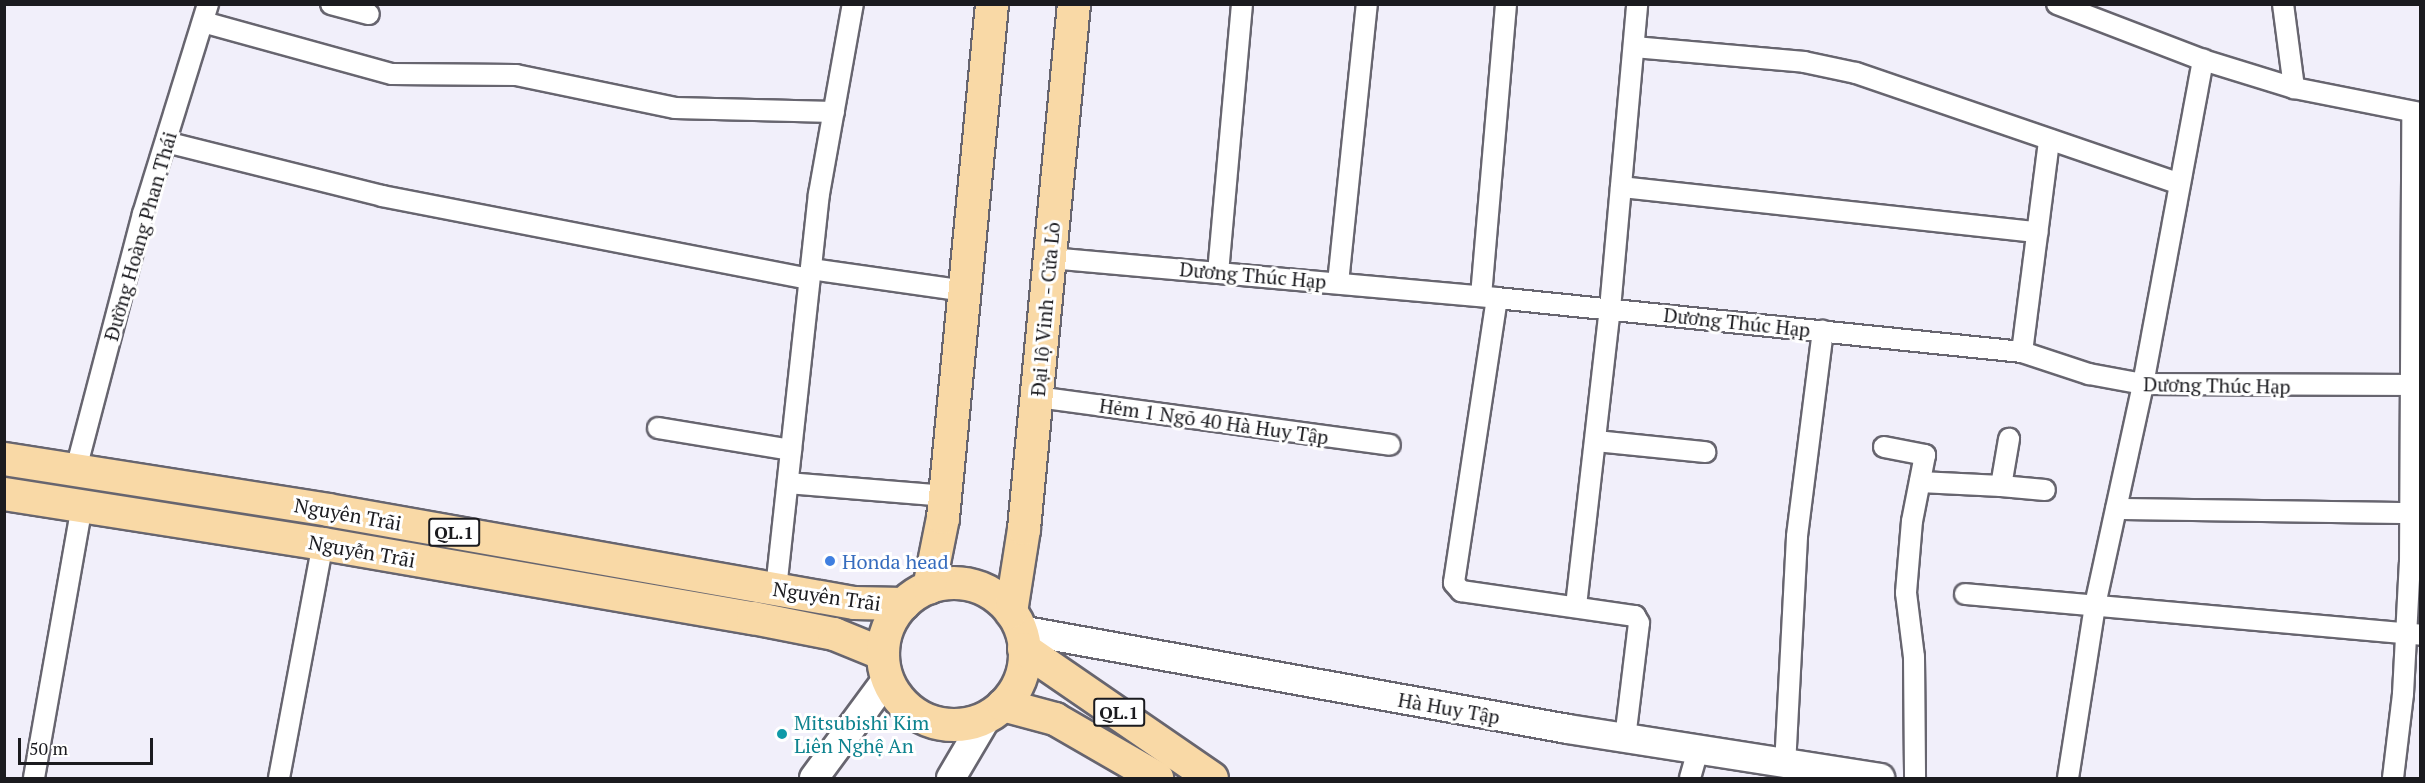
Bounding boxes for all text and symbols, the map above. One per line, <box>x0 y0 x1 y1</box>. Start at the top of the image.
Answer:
street label: Đường Hoàng Phan Thái <box>99 129 181 343</box>
street label: Đại lộ Vinh - Cửa Lò <box>1025 220 1065 398</box>
street label: Dương Thúc Hạp <box>1179 257 1327 293</box>
street label: Dương Thúc Hạp <box>1662 302 1812 342</box>
street label: Dương Thúc Hạp <box>2143 372 2291 398</box>
street label: Hẻm 1 Ngõ 40 Hà Huy Tập <box>1098 393 1330 449</box>
street label: Nguyên Trãi <box>292 493 404 535</box>
road number: QL.1 <box>427 517 481 547</box>
street label: Nguyễn Trãi <box>307 530 417 572</box>
place label: Honda head <box>842 549 949 573</box>
marker: Honda head <box>823 554 837 568</box>
street label: Nguyên Trãi <box>771 577 883 615</box>
street label: Hà Huy Tập <box>1396 687 1502 729</box>
road number: QL.1 <box>1092 697 1146 727</box>
place label: Mitsubishi Kim Liên Nghệ An <box>794 710 929 757</box>
scale bar <box>21 726 156 764</box>
marker: Mitsubishi Kim Liên Nghệ An <box>775 727 789 741</box>
text: 50 m <box>29 736 68 760</box>

